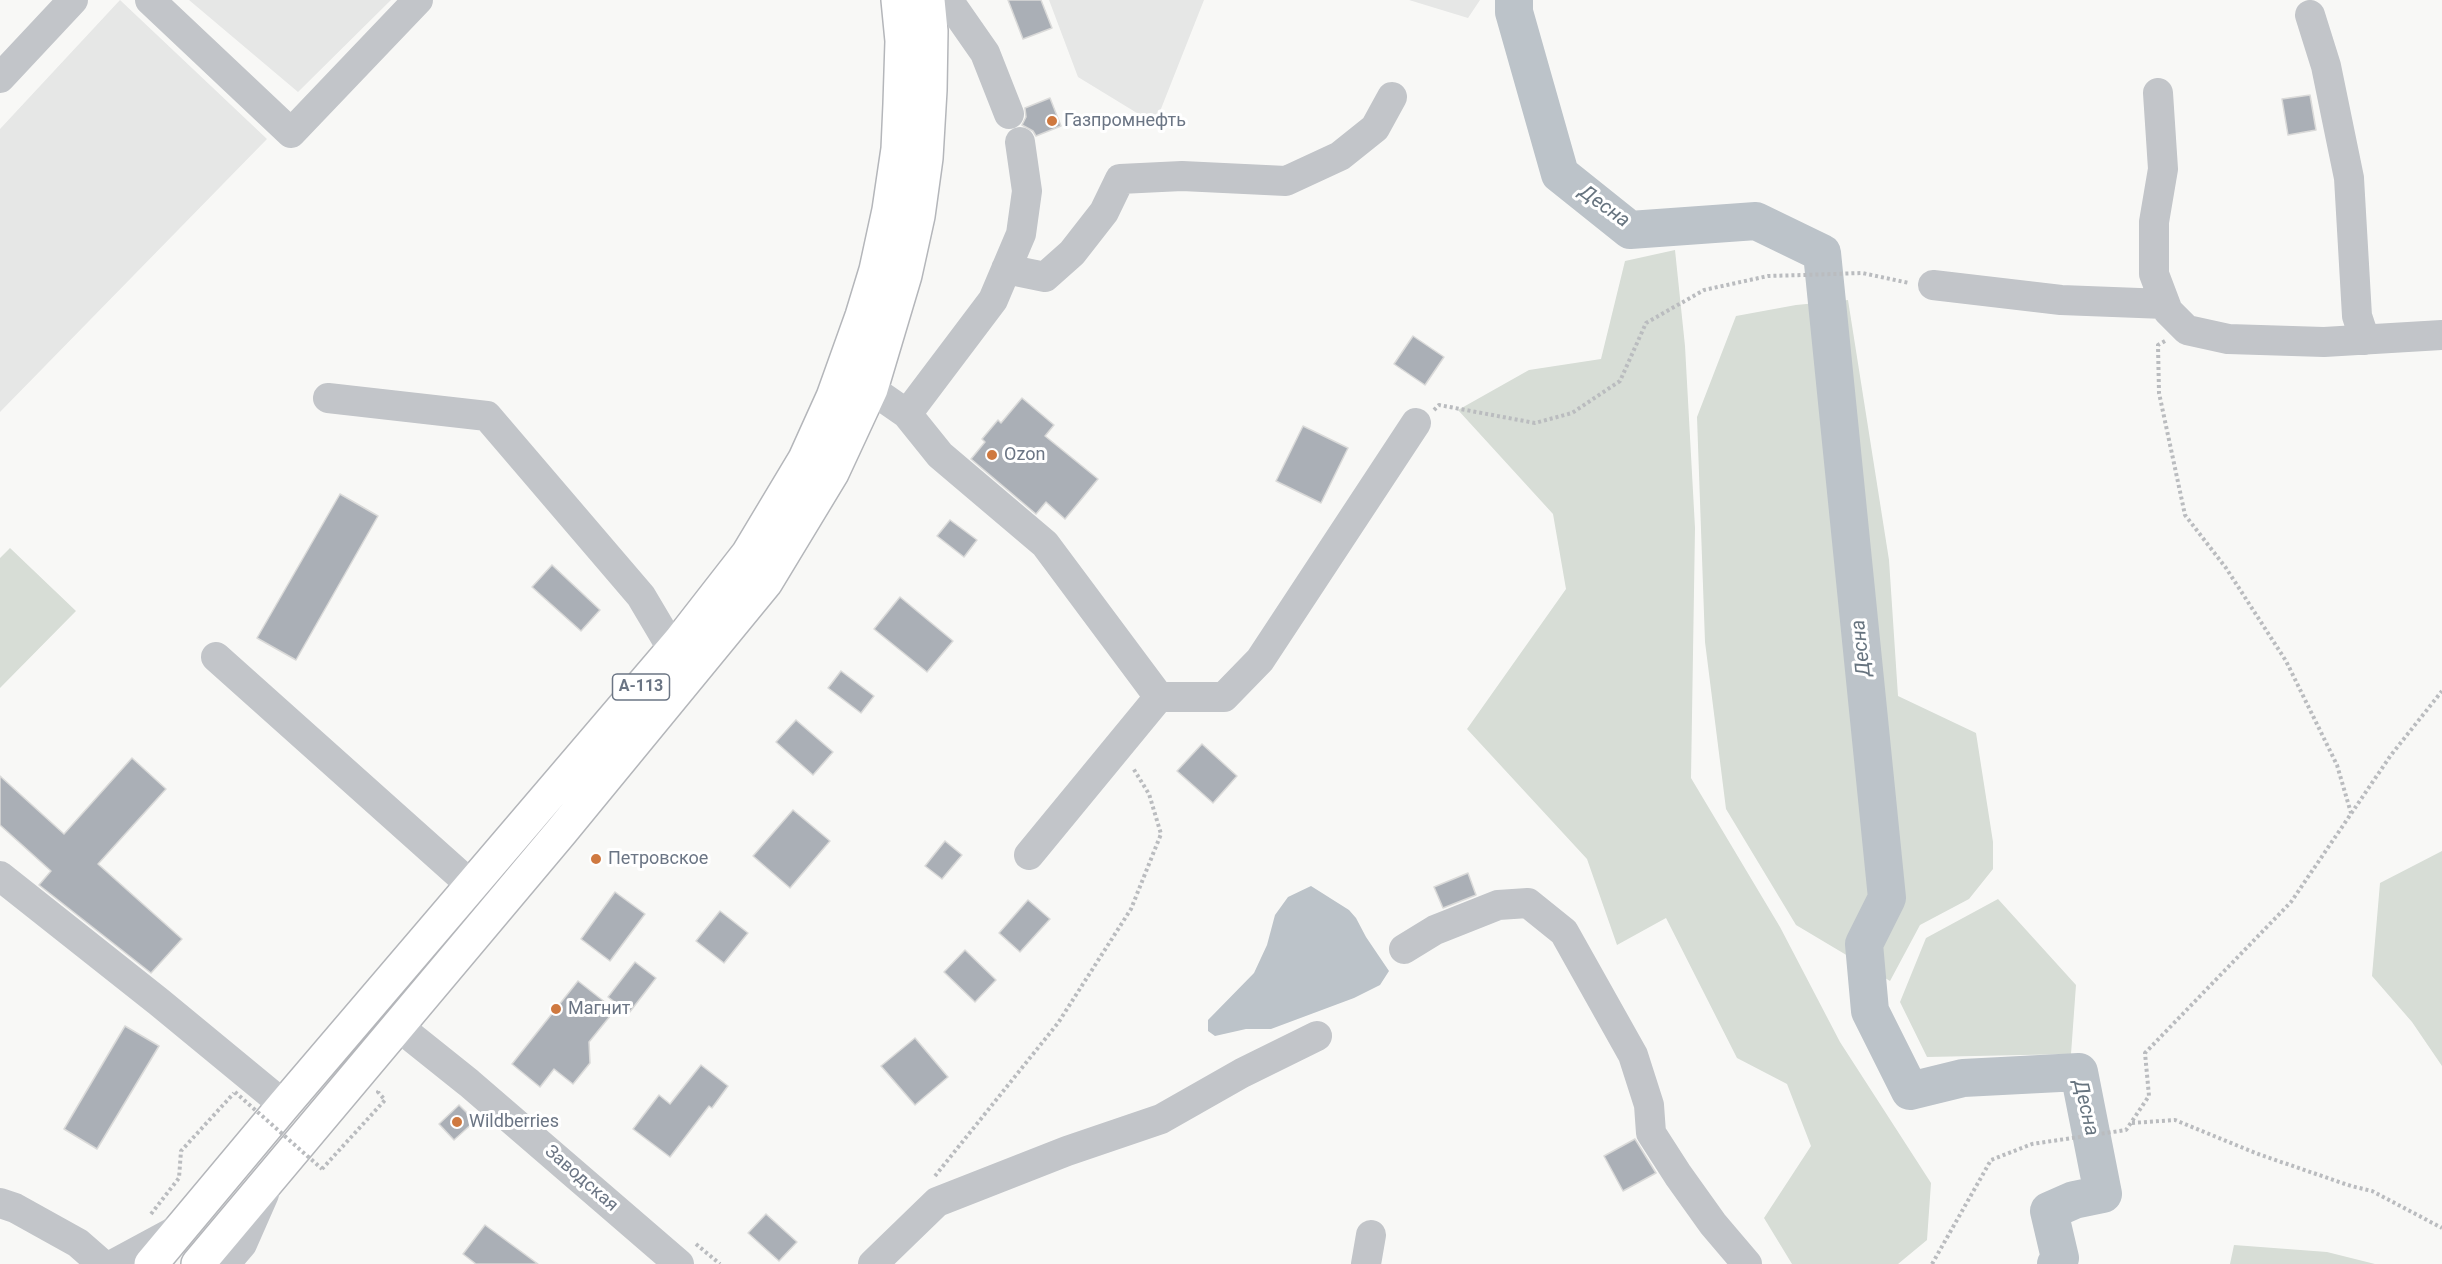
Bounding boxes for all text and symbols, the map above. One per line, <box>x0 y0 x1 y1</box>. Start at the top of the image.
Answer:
place label: Газпромнефть <box>1064 110 1186 132</box>
marker: Газпромнефть <box>1045 114 1059 128</box>
water label: Десна <box>1574 181 1634 233</box>
place label: Ozon <box>1004 444 1045 466</box>
marker: Ozon <box>985 448 999 462</box>
water label: Десна <box>1847 619 1877 677</box>
road number: А-113 <box>612 674 670 700</box>
place label: Петровское <box>608 848 708 870</box>
marker: Петровское <box>589 852 603 866</box>
place label: Магнит <box>568 998 630 1020</box>
marker: Магнит <box>549 1002 563 1016</box>
water label: Десна <box>2067 1078 2103 1138</box>
place label: Wildberries <box>469 1111 559 1133</box>
marker: Wildberries <box>450 1115 464 1129</box>
street label: Заводская <box>540 1141 622 1217</box>

